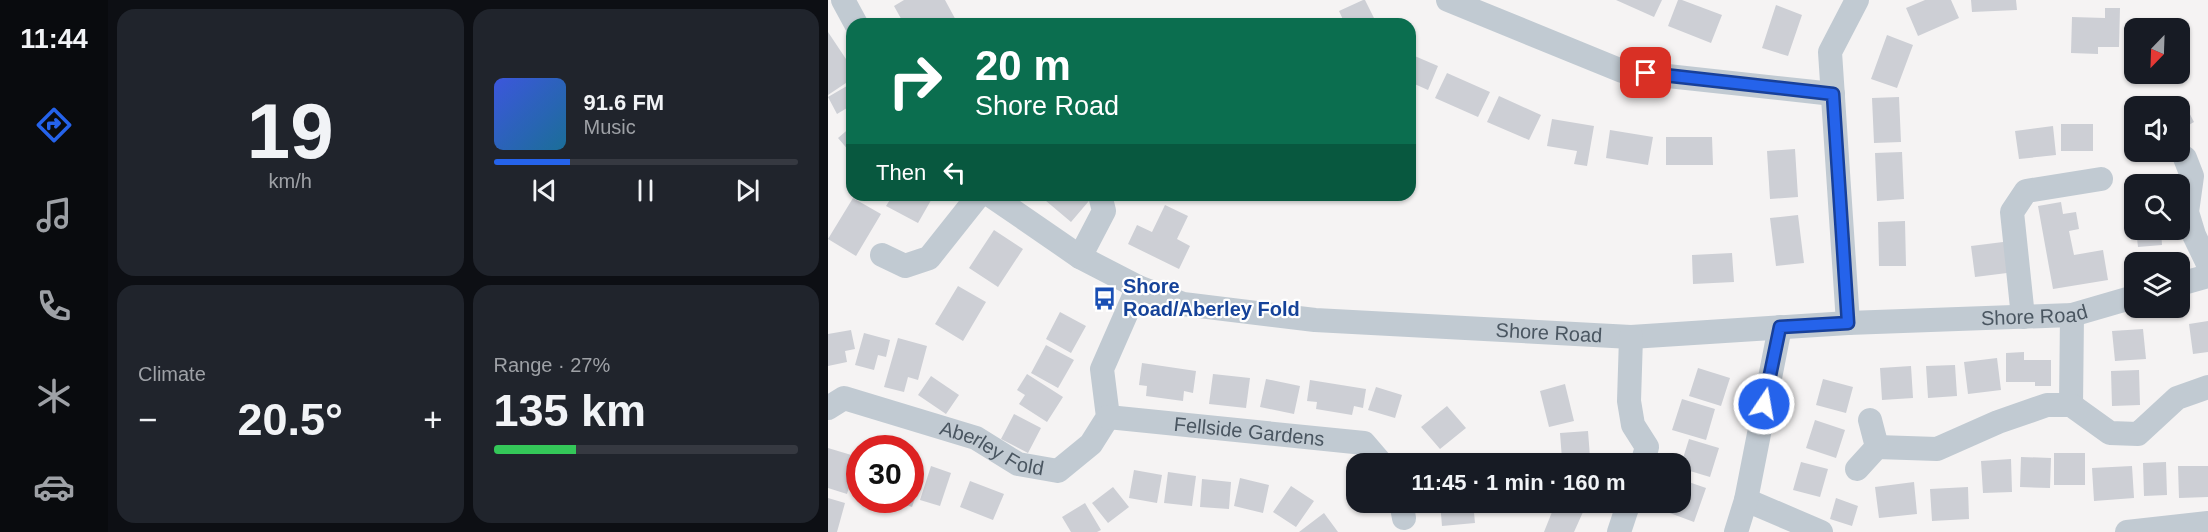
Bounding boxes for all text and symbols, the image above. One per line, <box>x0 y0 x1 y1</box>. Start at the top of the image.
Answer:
north arrow <box>2124 18 2190 84</box>
map controls <box>2124 18 2190 318</box>
text: 11:44 <box>20 24 88 54</box>
icon: right <box>876 42 954 120</box>
text: 20 m <box>975 42 1071 89</box>
pin <box>1620 47 1671 98</box>
icon: arrive <box>1629 56 1662 89</box>
text: 19 <box>247 87 334 175</box>
text: 91.6 FM <box>584 90 664 115</box>
text: Shore Road <box>975 91 1119 121</box>
button: sound <box>2124 96 2190 162</box>
icon: directions <box>33 104 75 146</box>
text: Music <box>584 116 636 138</box>
icon: left <box>938 156 971 189</box>
text: Then <box>876 160 926 185</box>
text: km/h <box>269 170 312 192</box>
icon: previous <box>528 174 561 207</box>
icon: pause <box>629 174 662 207</box>
icon: next <box>731 174 764 207</box>
button: search <box>2124 174 2190 240</box>
icon: music <box>33 194 75 236</box>
button: layers <box>2124 252 2190 318</box>
place label: Shore Road/Aberley Fold <box>1123 275 1300 320</box>
icon: phone <box>33 285 75 327</box>
bus stop icon: Shore Road/Aberley Fold <box>1092 285 1118 311</box>
street label: Shore Road <box>1981 300 2090 329</box>
street label: Shore Road <box>1495 319 1603 346</box>
text: Range · 27% <box>494 354 610 376</box>
text: Climate <box>138 363 206 385</box>
position arrow <box>1732 372 1796 436</box>
icon: climate <box>33 375 75 417</box>
text: 135 km <box>494 385 646 436</box>
text: 20.5° <box>237 394 343 445</box>
text: − <box>138 401 157 438</box>
text: + <box>423 401 443 438</box>
street label: Fellside Gardens <box>1173 413 1326 450</box>
street label: Aberley Fold <box>937 417 1045 479</box>
speed limit sign: 30 <box>846 435 924 513</box>
icon: car <box>33 466 75 508</box>
text: 11:45 · 1 min · 160 m <box>1412 470 1626 495</box>

